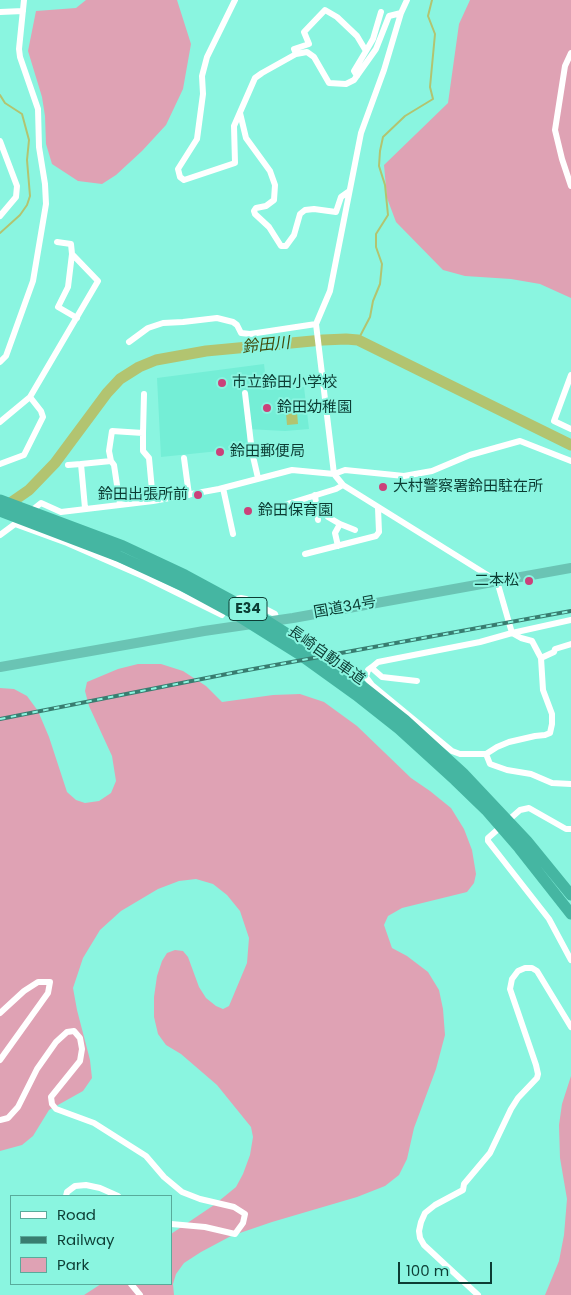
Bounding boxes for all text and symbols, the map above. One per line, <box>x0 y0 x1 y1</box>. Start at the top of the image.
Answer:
water label: 鈴田川 <box>241 334 291 358</box>
place label: 市立鈴田小学校 <box>232 374 337 392</box>
marker: 市立鈴田小学校 <box>216 377 228 389</box>
place label: 鈴田幼稚園 <box>277 399 352 417</box>
marker: 鈴田幼稚園 <box>261 402 273 414</box>
place label: 鈴田郵便局 <box>230 443 305 461</box>
marker: 鈴田郵便局 <box>214 446 226 458</box>
place label: 大村警察署鈴田駐在所 <box>393 478 543 496</box>
marker: 大村警察署鈴田駐在所 <box>377 481 389 493</box>
place label: 鈴田出張所前 <box>98 486 188 504</box>
marker: 鈴田出張所前 <box>192 489 204 501</box>
place label: 鈴田保育園 <box>258 502 333 520</box>
marker: 鈴田保育園 <box>242 505 254 517</box>
place label: 二本松 <box>474 572 519 590</box>
marker: 二本松 <box>523 575 535 587</box>
street label: 国道34号 <box>312 594 378 622</box>
road number: E34 <box>229 598 267 620</box>
street label: 長崎自動車道 <box>284 623 368 689</box>
legend <box>10 1195 172 1285</box>
text: Road <box>57 1204 96 1225</box>
text: Railway <box>57 1229 115 1250</box>
scale bar <box>401 1252 495 1284</box>
text: Park <box>57 1254 89 1275</box>
text: 100 m <box>406 1260 449 1281</box>

